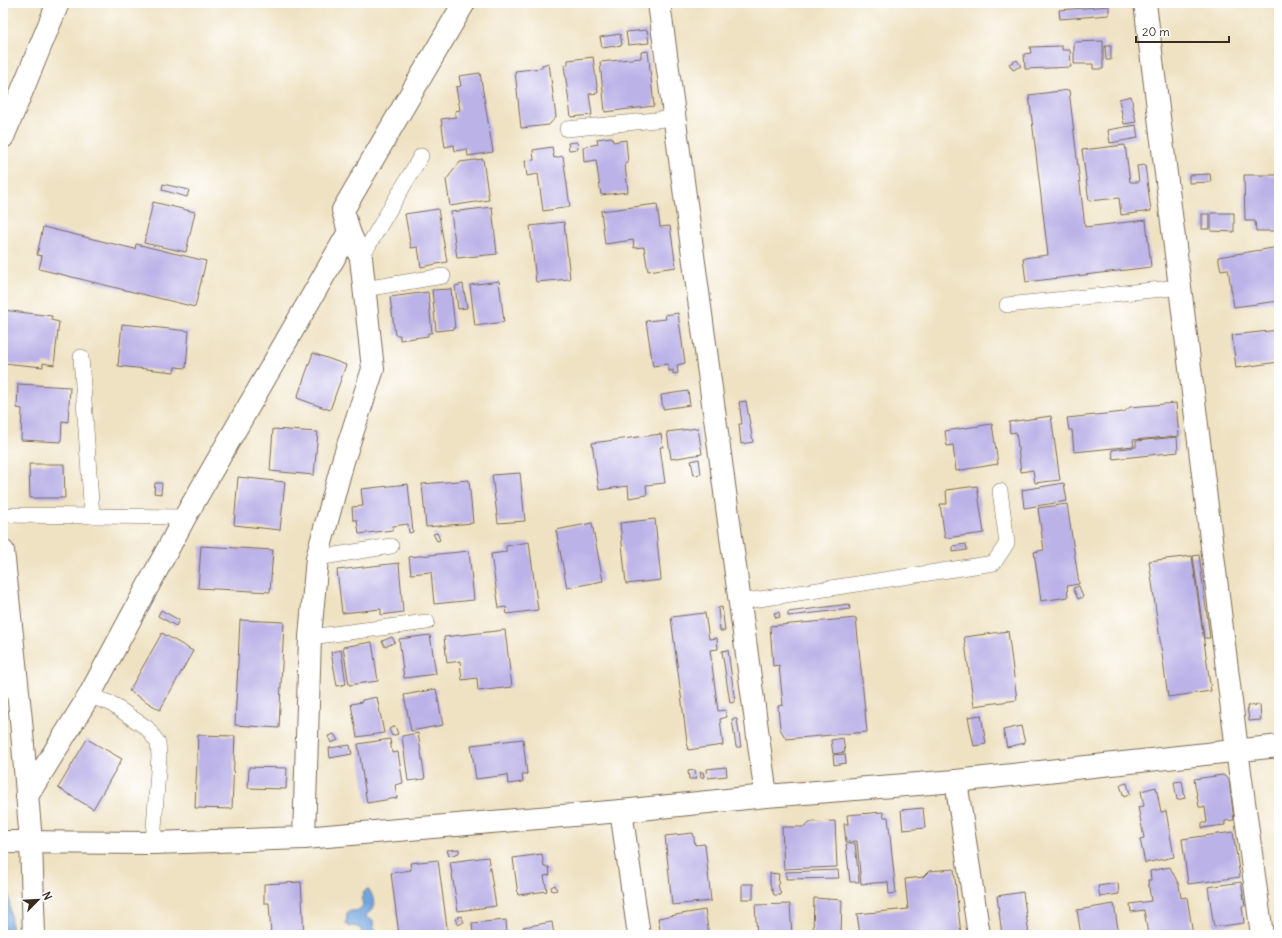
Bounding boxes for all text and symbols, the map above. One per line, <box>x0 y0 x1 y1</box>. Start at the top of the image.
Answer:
scale bar <box>1136 18 1229 44</box>
text: 20 m <box>1142 24 1170 39</box>
north arrow <box>18 880 58 920</box>
text: N <box>39 890 55 902</box>

